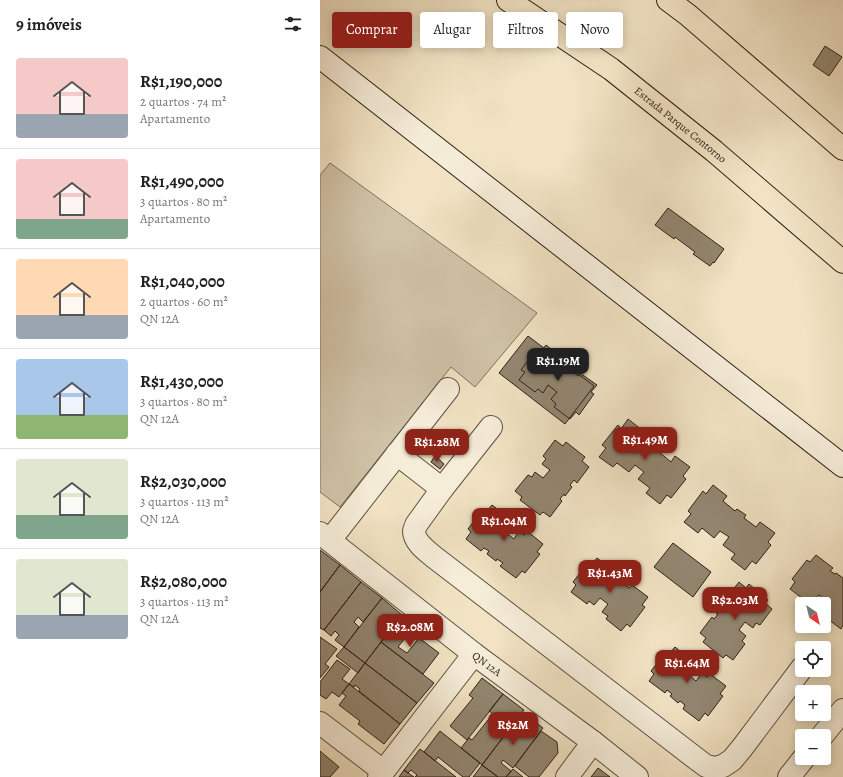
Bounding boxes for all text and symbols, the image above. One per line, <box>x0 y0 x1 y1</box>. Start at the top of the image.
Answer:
chip: Comprar <box>332 12 412 48</box>
chip: Alugar <box>420 12 485 48</box>
chip: Filtros <box>493 12 558 48</box>
chip: Novo <box>566 12 623 48</box>
text: 9 imóveis <box>16 13 82 36</box>
icon: filters <box>282 13 304 35</box>
text: R$1,190,000 <box>140 70 222 93</box>
icon: home <box>48 74 96 122</box>
street label: Estrada Parque Contorno <box>631 83 730 167</box>
text: 2 quartos · 74 m² <box>140 93 226 110</box>
text: Apartamento <box>140 110 210 127</box>
text: R$1,490,000 <box>140 170 224 193</box>
icon: home <box>48 175 96 223</box>
text: 3 quartos · 80 m² <box>140 193 227 210</box>
text: Apartamento <box>140 210 210 227</box>
text: R$1,040,000 <box>140 270 225 293</box>
icon: home <box>48 275 96 323</box>
text: 2 quartos · 60 m² <box>140 293 228 310</box>
text: QN 12A <box>140 310 179 327</box>
pin: R$1.19M <box>521 348 595 382</box>
text: R$1.19M <box>536 352 580 369</box>
text: R$1,430,000 <box>140 370 224 393</box>
icon: home <box>48 375 96 423</box>
text: 3 quartos · 80 m² <box>140 393 227 410</box>
text: QN 12A <box>140 410 179 427</box>
pin: R$1.49M <box>608 427 682 461</box>
pin: R$1.28M <box>400 429 474 463</box>
text: R$1.49M <box>622 431 668 448</box>
text: R$1.28M <box>414 433 460 450</box>
text: R$2,030,000 <box>140 470 226 493</box>
icon: home <box>48 475 96 523</box>
text: 3 quartos · 113 m² <box>140 493 228 510</box>
pin: R$1.04M <box>467 508 541 542</box>
text: QN 12A <box>140 510 179 527</box>
text: R$1.04M <box>481 512 527 529</box>
pin: R$1.43M <box>573 560 647 594</box>
text: R$1.43M <box>587 564 633 581</box>
text: R$2,080,000 <box>140 570 227 593</box>
icon: home <box>48 575 96 623</box>
pin: R$2.03M <box>698 587 772 621</box>
text: R$2.03M <box>711 591 759 608</box>
text: 3 quartos · 113 m² <box>140 593 228 610</box>
north arrow <box>795 597 831 633</box>
map controls <box>795 597 831 765</box>
text: QN 12A <box>140 610 179 627</box>
pin: R$2.08M <box>373 614 447 648</box>
text: R$2.08M <box>386 618 434 635</box>
button: locate <box>795 641 831 677</box>
street label: QN 12A <box>469 648 505 680</box>
pin: R$1.64M <box>650 650 724 684</box>
text: R$1.64M <box>664 654 710 671</box>
button: + <box>795 685 831 721</box>
pin: R$2M <box>489 712 537 746</box>
text: R$2M <box>497 716 529 733</box>
button: − <box>795 729 831 765</box>

